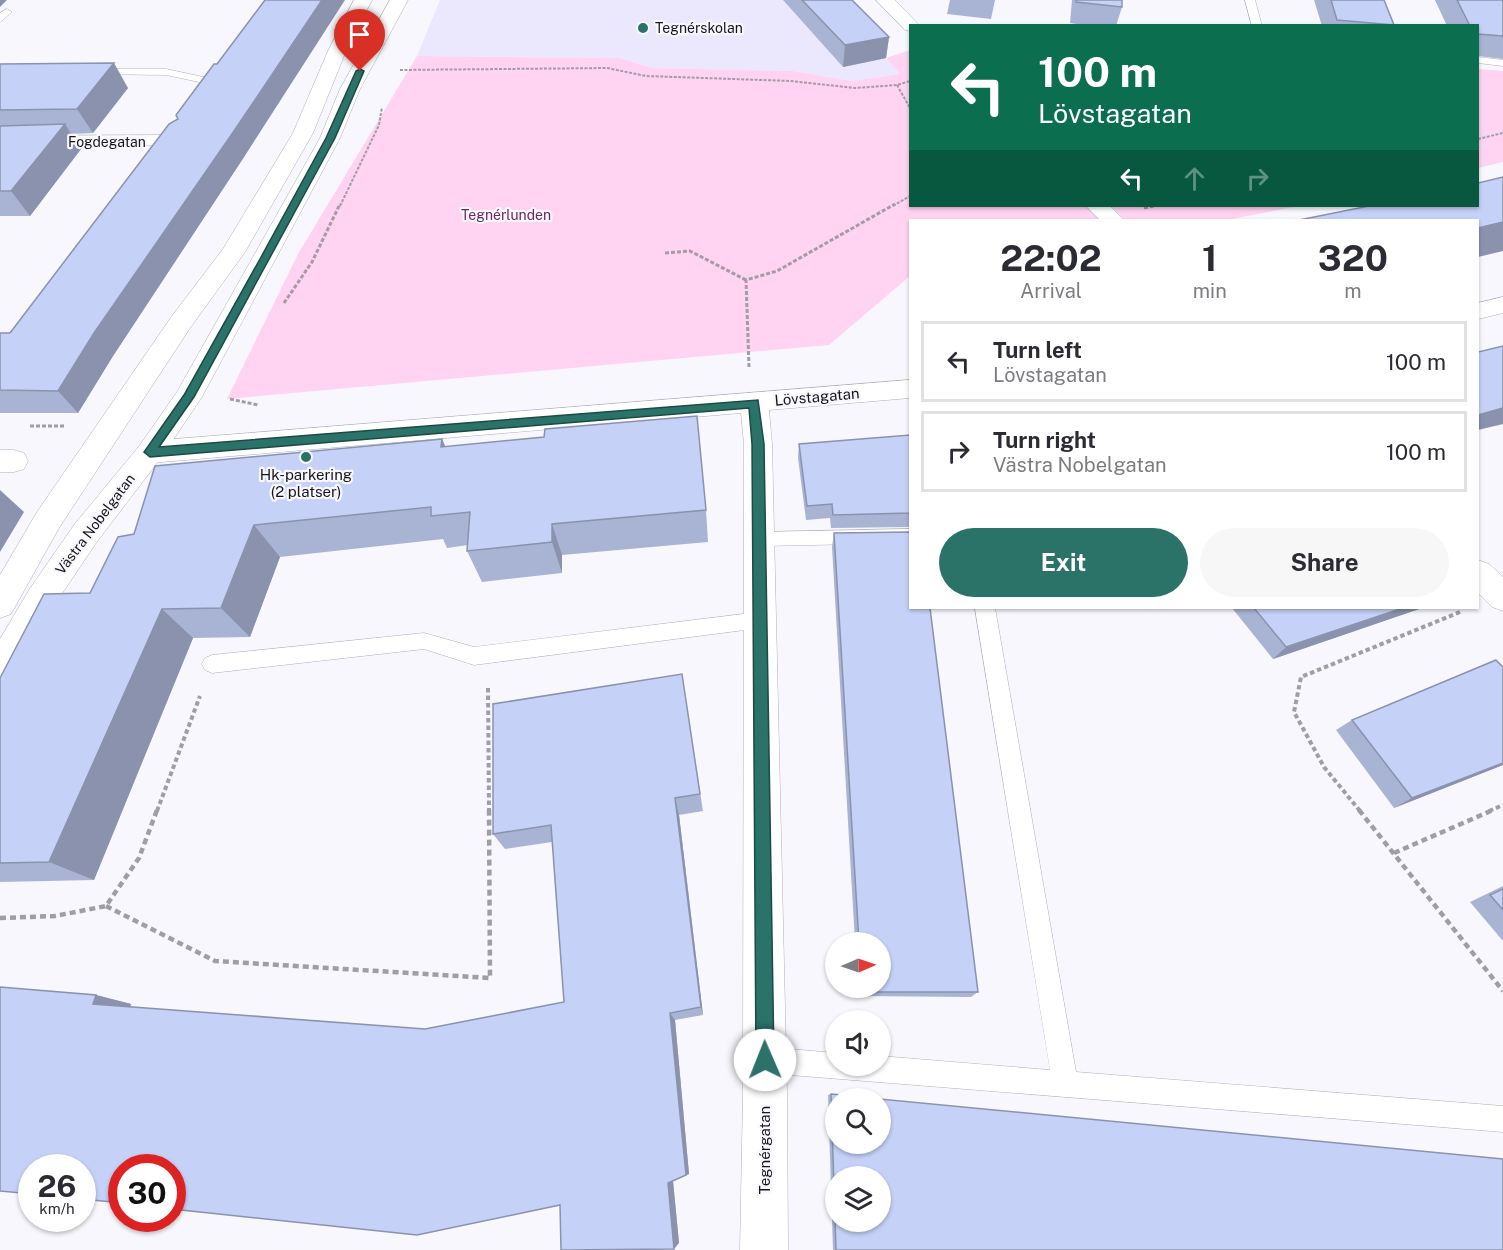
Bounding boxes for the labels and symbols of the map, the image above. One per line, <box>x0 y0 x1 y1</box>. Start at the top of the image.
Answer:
pin <box>334 9 385 71</box>
place label: Tegnérskolan <box>655 20 743 36</box>
marker: Tegnérskolan <box>636 21 650 35</box>
street label: Fogdegatan <box>68 134 146 150</box>
park label: Tegnérlunden <box>461 207 551 223</box>
street label: Lövstagatan <box>774 384 860 409</box>
marker: Hk-parkering (2 platser) <box>299 450 313 464</box>
place label: Hk-parkering (2 platser) <box>260 466 352 500</box>
street label: Västra Nobelgatan <box>52 471 138 577</box>
north arrow <box>825 932 891 998</box>
position arrow <box>733 1028 797 1092</box>
street label: Tegnérgatan <box>756 1106 773 1194</box>
speed limit sign: 30 <box>108 1154 186 1232</box>

